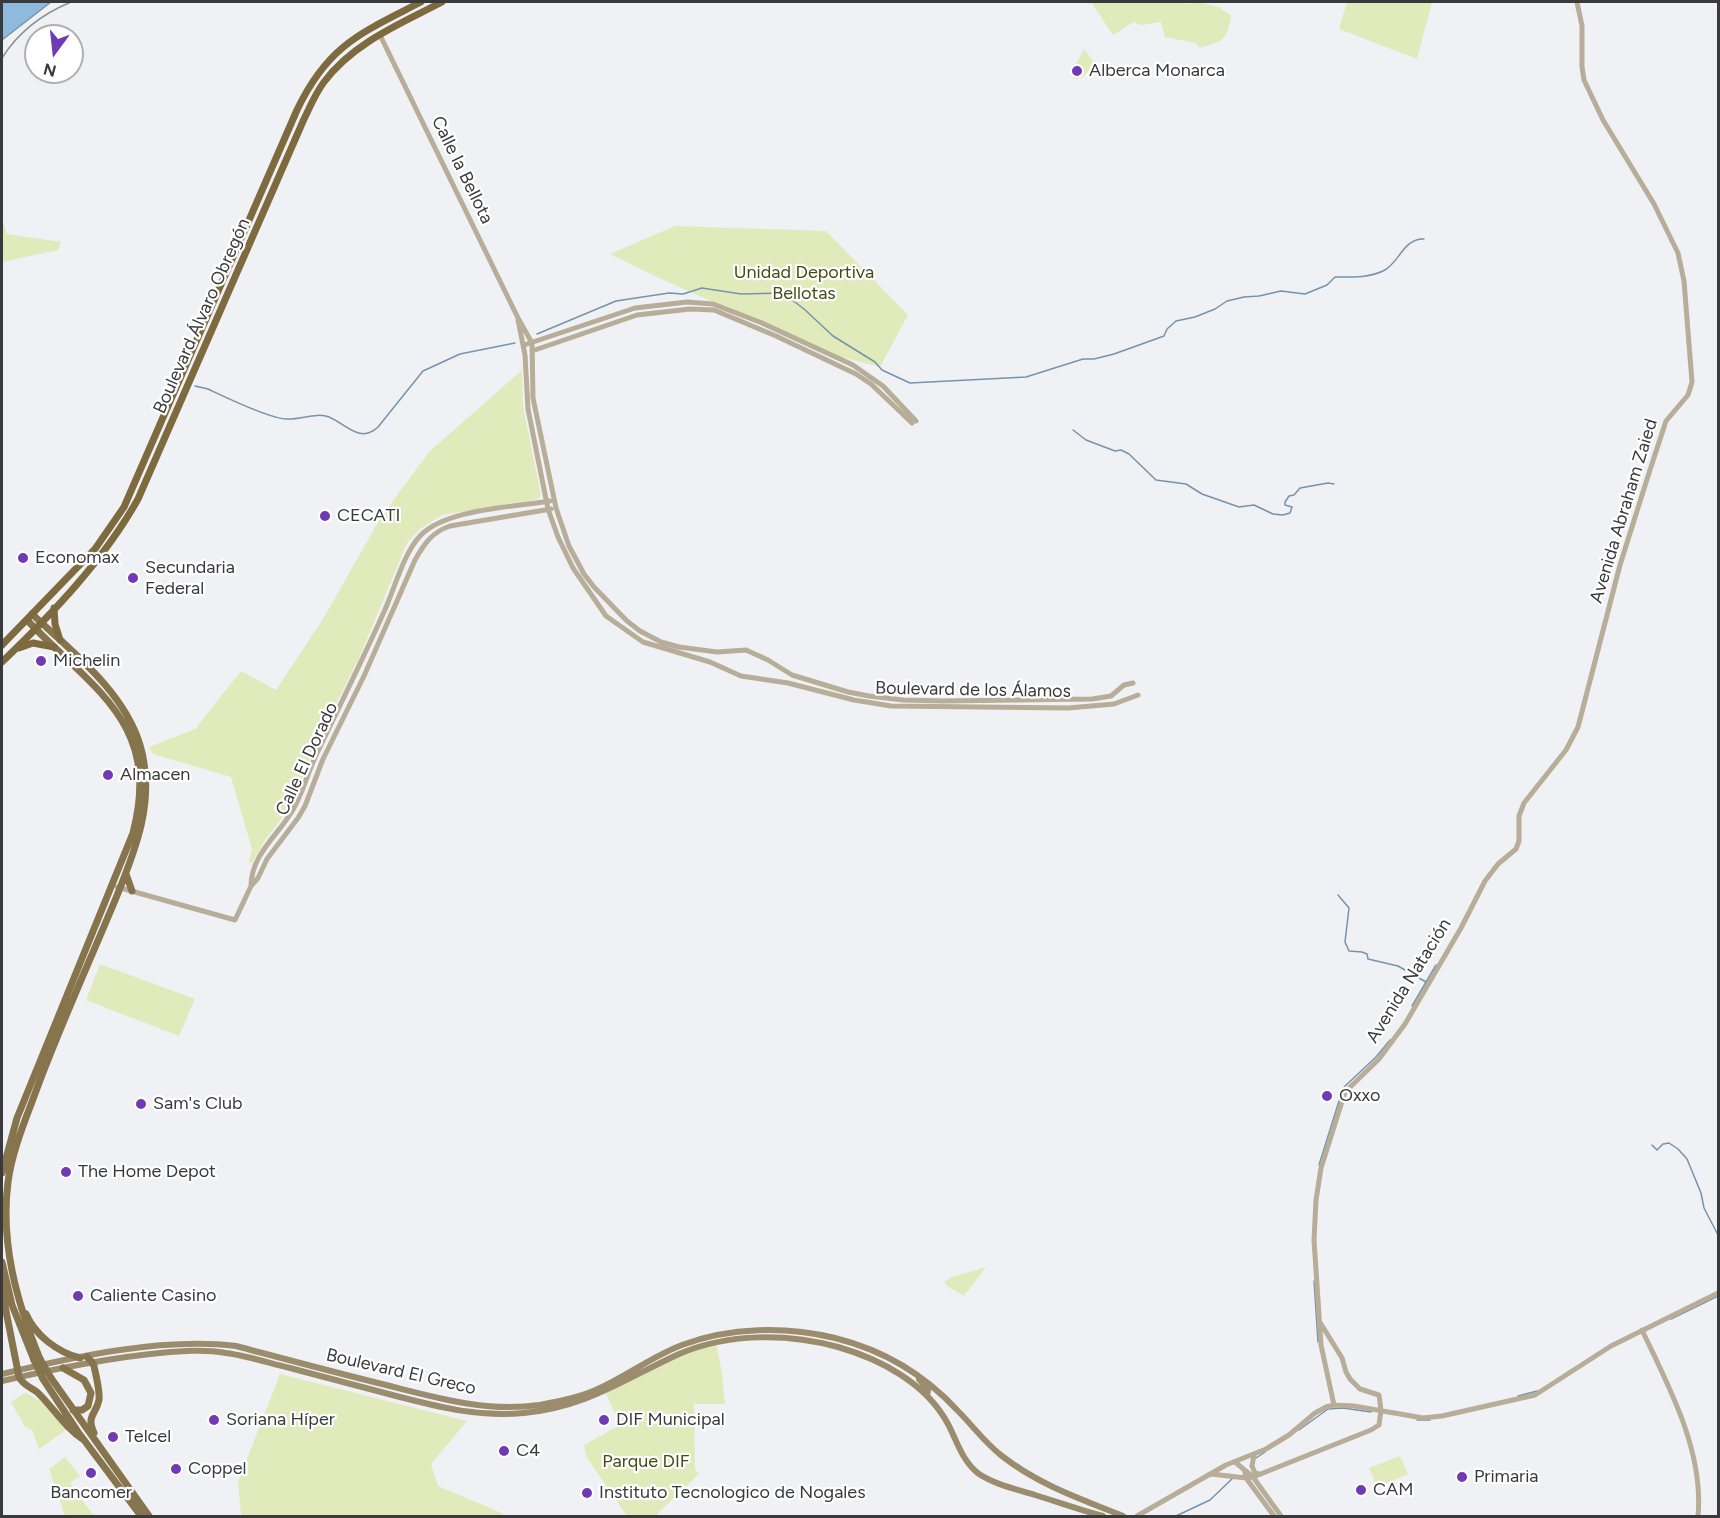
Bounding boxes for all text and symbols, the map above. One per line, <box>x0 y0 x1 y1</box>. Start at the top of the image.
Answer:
north arrow <box>24 24 84 84</box>
text: N <box>41 59 58 81</box>
place label: Alberca Monarca <box>1089 60 1225 82</box>
marker: Alberca Monarca <box>1070 64 1084 78</box>
street label: Calle la Bellota <box>427 113 497 227</box>
street label: Boulevard Álvaro Obregón <box>149 215 255 417</box>
park label: Unidad Deportiva Bellotas <box>734 262 874 304</box>
street label: Avenida Abraham Zaied <box>1586 416 1662 606</box>
place label: CECATI <box>337 505 400 527</box>
marker: CECATI <box>318 509 332 523</box>
place label: Economax <box>35 547 119 569</box>
marker: Economax <box>16 551 30 565</box>
place label: Secundaria Federal <box>145 557 235 600</box>
marker: Secundaria Federal <box>126 571 140 585</box>
place label: Michelin <box>53 650 120 672</box>
marker: Michelin <box>34 654 48 668</box>
street label: Boulevard de los Álamos <box>875 677 1071 703</box>
street label: Calle El Dorado <box>271 699 343 819</box>
place label: Almacen <box>120 764 190 786</box>
marker: Almacen <box>101 768 115 782</box>
street label: Avenida Natación <box>1362 915 1456 1047</box>
place label: Oxxo <box>1339 1085 1380 1107</box>
marker: Oxxo <box>1320 1089 1334 1103</box>
place label: Sam's Club <box>153 1093 243 1115</box>
marker: Sam's Club <box>134 1097 148 1111</box>
place label: The Home Depot <box>78 1161 216 1183</box>
marker: The Home Depot <box>59 1165 73 1179</box>
place label: Caliente Casino <box>90 1285 216 1307</box>
marker: Caliente Casino <box>71 1289 85 1303</box>
street label: Boulevard El Greco <box>324 1344 478 1400</box>
place label: Soriana Híper <box>226 1409 335 1431</box>
place label: DIF Municipal <box>616 1409 725 1431</box>
marker: Soriana Híper <box>207 1413 221 1427</box>
marker: DIF Municipal <box>597 1413 611 1427</box>
place label: Telcel <box>125 1426 171 1448</box>
marker: Telcel <box>106 1430 120 1444</box>
place label: C4 <box>516 1440 540 1462</box>
marker: C4 <box>497 1444 511 1458</box>
park label: Parque DIF <box>602 1451 690 1473</box>
place label: Coppel <box>188 1458 246 1480</box>
marker: Coppel <box>169 1462 183 1476</box>
marker: Bancomer <box>84 1466 98 1480</box>
place label: Primaria <box>1474 1466 1539 1488</box>
marker: Primaria <box>1455 1470 1469 1484</box>
place label: CAM <box>1373 1479 1413 1501</box>
place label: Bancomer <box>50 1482 132 1504</box>
place label: Instituto Tecnologico de Nogales <box>599 1482 866 1504</box>
marker: CAM <box>1354 1483 1368 1497</box>
marker: Instituto Tecnologico de Nogales <box>580 1486 594 1500</box>

